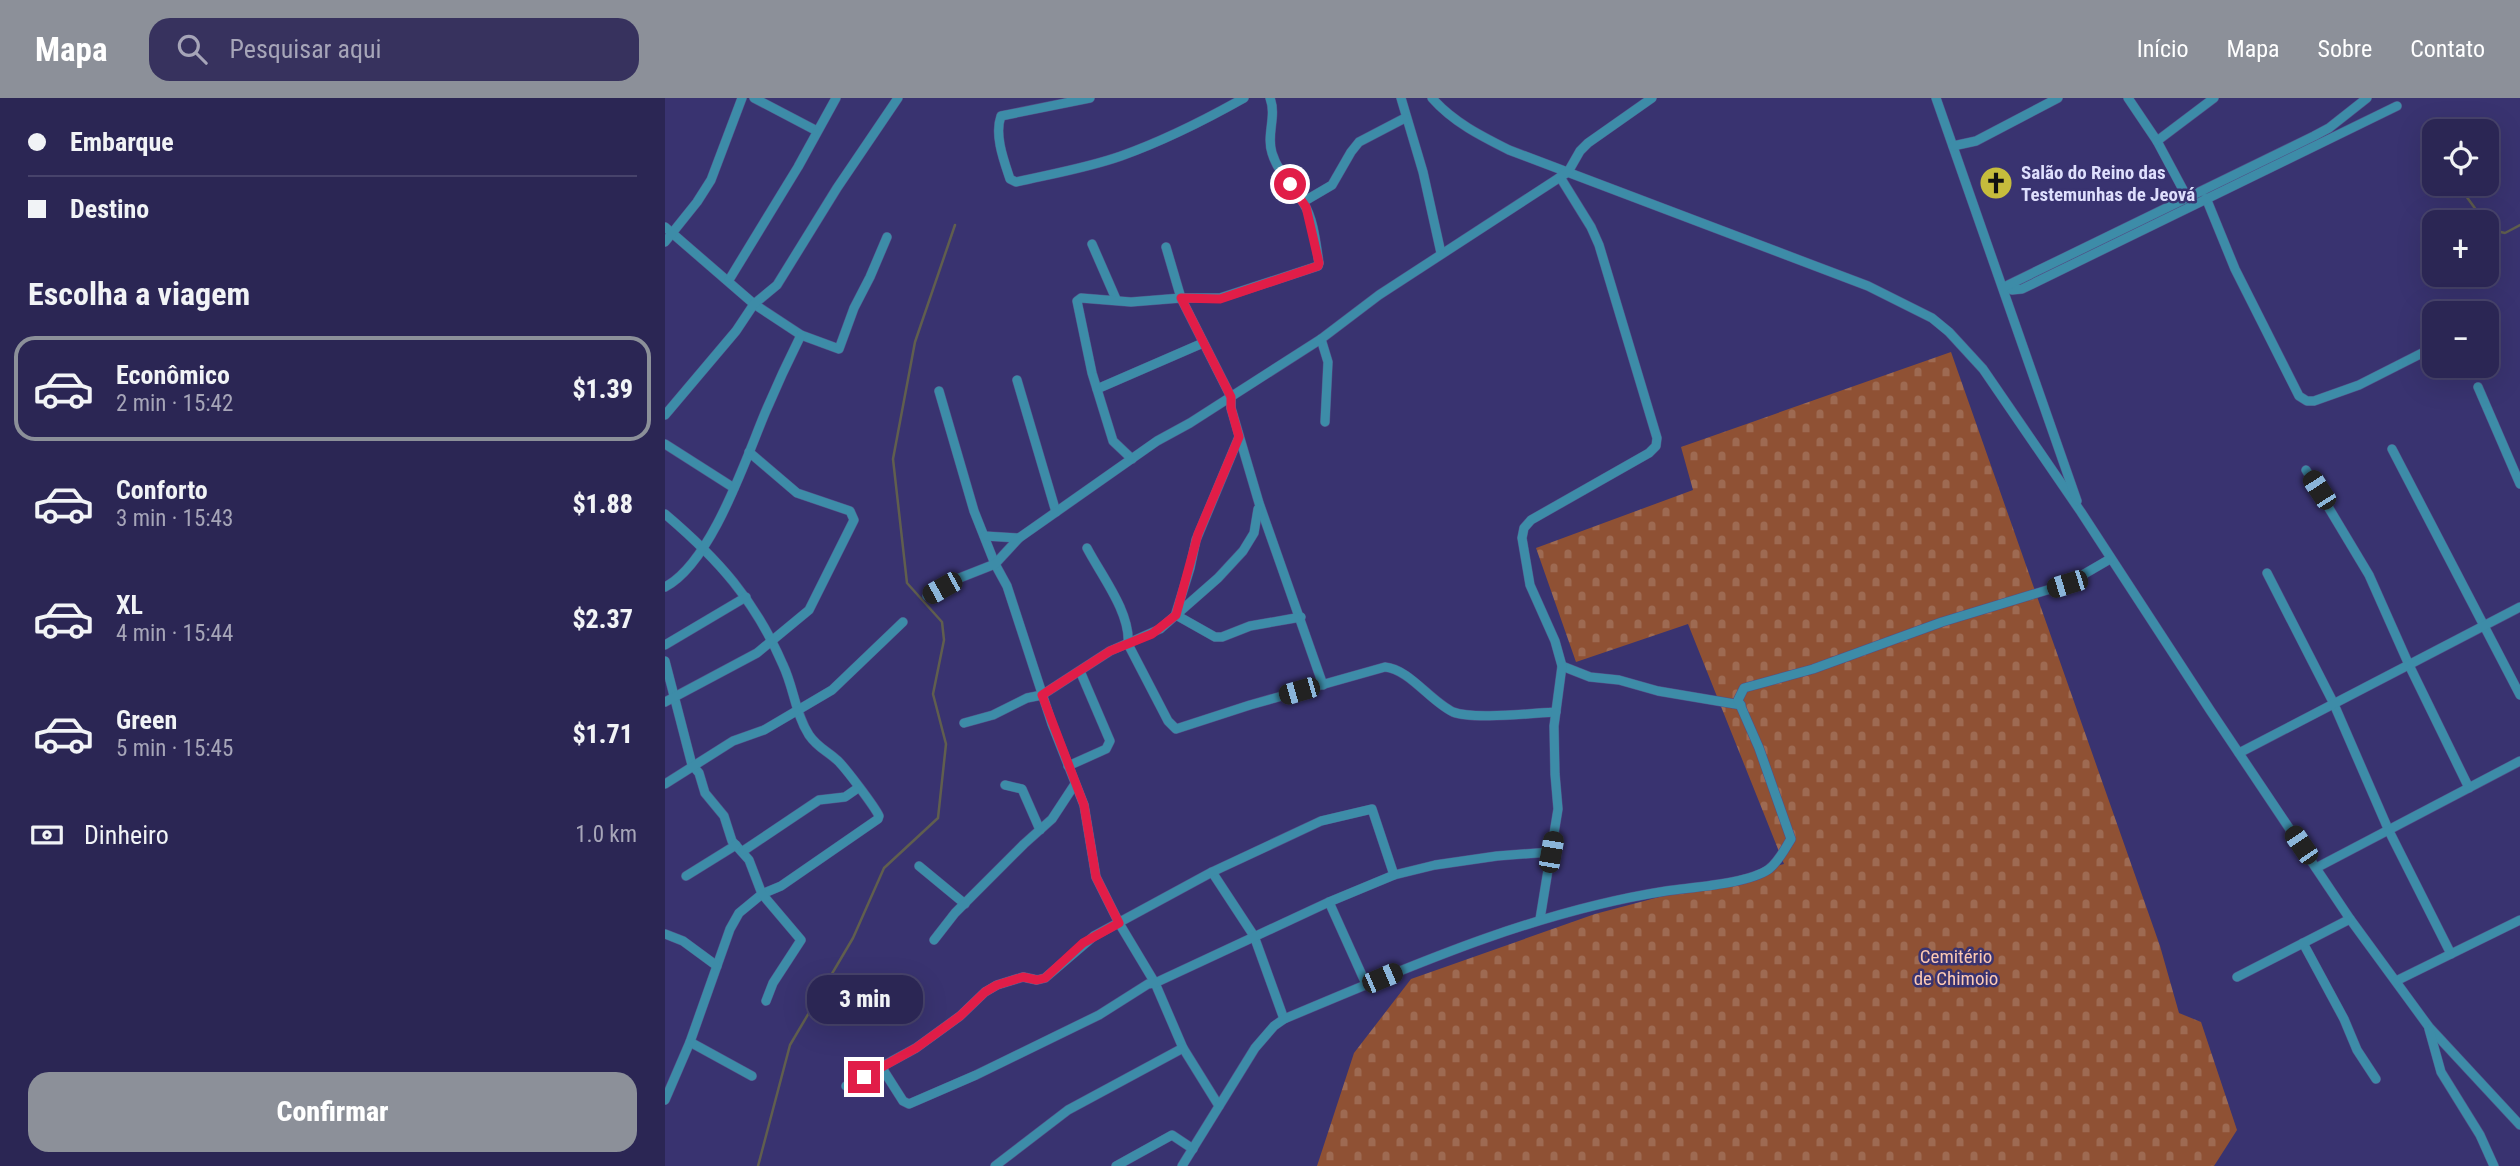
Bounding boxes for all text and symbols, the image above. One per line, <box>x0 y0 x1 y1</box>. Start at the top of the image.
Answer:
search box <box>149 18 639 81</box>
text: Mapa <box>35 30 107 69</box>
icon: search <box>173 30 211 68</box>
text: Pesquisar aqui <box>229 34 382 64</box>
text: Início <box>2137 35 2189 63</box>
text: Mapa <box>2227 35 2280 63</box>
text: Sobre <box>2318 35 2372 63</box>
text: Contato <box>2410 35 2485 63</box>
map controls <box>2422 119 2499 378</box>
button: locate <box>2422 119 2499 196</box>
text: Embarque <box>70 127 174 157</box>
place label: Salão do Reino das Testemunhas de Jeová <box>2021 161 2195 206</box>
church icon: Salão do Reino das Testemunhas de Jeová <box>1977 164 2015 202</box>
route start <box>1274 168 1306 200</box>
text: Destino <box>70 194 149 224</box>
button: + <box>2422 210 2499 287</box>
text: Escolha a viagem <box>28 275 250 313</box>
button: − <box>2422 301 2499 378</box>
icon: car <box>32 357 95 420</box>
text: Econômico <box>116 360 230 390</box>
text: $1.39 <box>572 374 633 404</box>
text: 2 min · 15:42 <box>116 390 233 417</box>
car <box>2299 467 2340 513</box>
icon: car <box>32 472 95 535</box>
text: Conforto <box>116 475 208 505</box>
text: $1.88 <box>572 489 633 519</box>
text: 3 min · 15:43 <box>116 505 233 532</box>
car <box>2044 568 2091 600</box>
car <box>919 569 966 607</box>
icon: car <box>32 587 95 650</box>
text: XL <box>116 590 143 620</box>
text: $2.37 <box>572 604 633 634</box>
text: 4 min · 15:44 <box>116 620 233 647</box>
car <box>1276 675 1323 707</box>
icon: car <box>32 702 95 765</box>
text: Green <box>116 705 177 735</box>
text: $1.71 <box>572 719 633 749</box>
text: 5 min · 15:45 <box>116 735 233 762</box>
icon: cash <box>28 816 66 854</box>
text: Dinheiro <box>84 820 169 850</box>
text: 1.0 km <box>575 821 637 848</box>
car <box>2281 822 2322 868</box>
car <box>1538 829 1565 875</box>
park label: Cemitério de Chimoio <box>1914 945 1998 990</box>
car <box>1359 960 1406 996</box>
callout: 3 min <box>806 976 922 1024</box>
text: 3 min <box>839 986 891 1013</box>
route end <box>848 1061 880 1093</box>
button: Confirmar <box>28 1072 637 1152</box>

